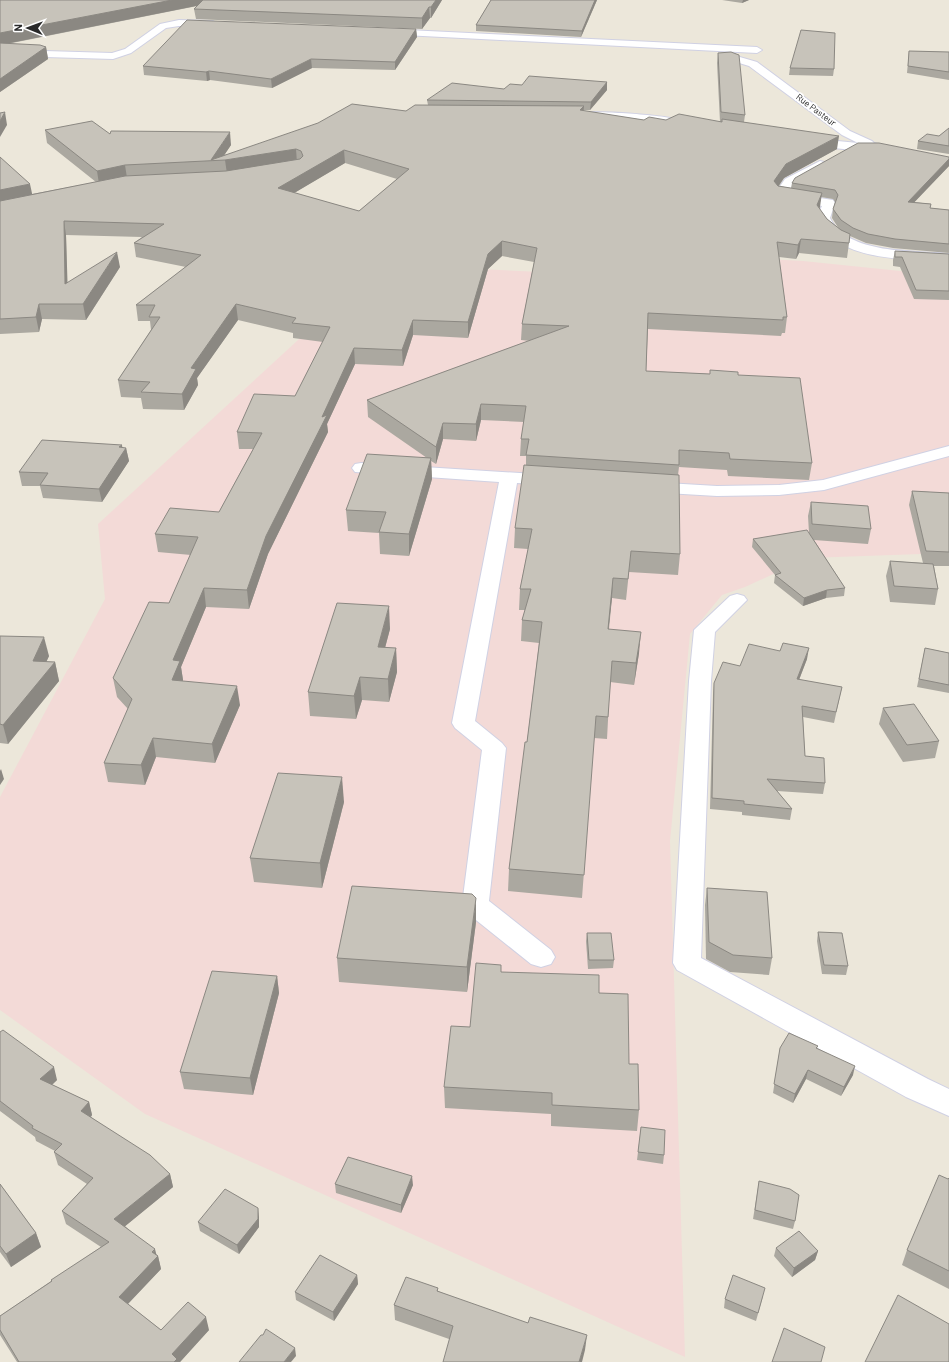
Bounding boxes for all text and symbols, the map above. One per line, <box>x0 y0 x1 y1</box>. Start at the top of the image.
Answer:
north arrow <box>8 8 48 48</box>
text: N <box>11 24 24 32</box>
street label: Rue Pasteur <box>794 91 839 129</box>

